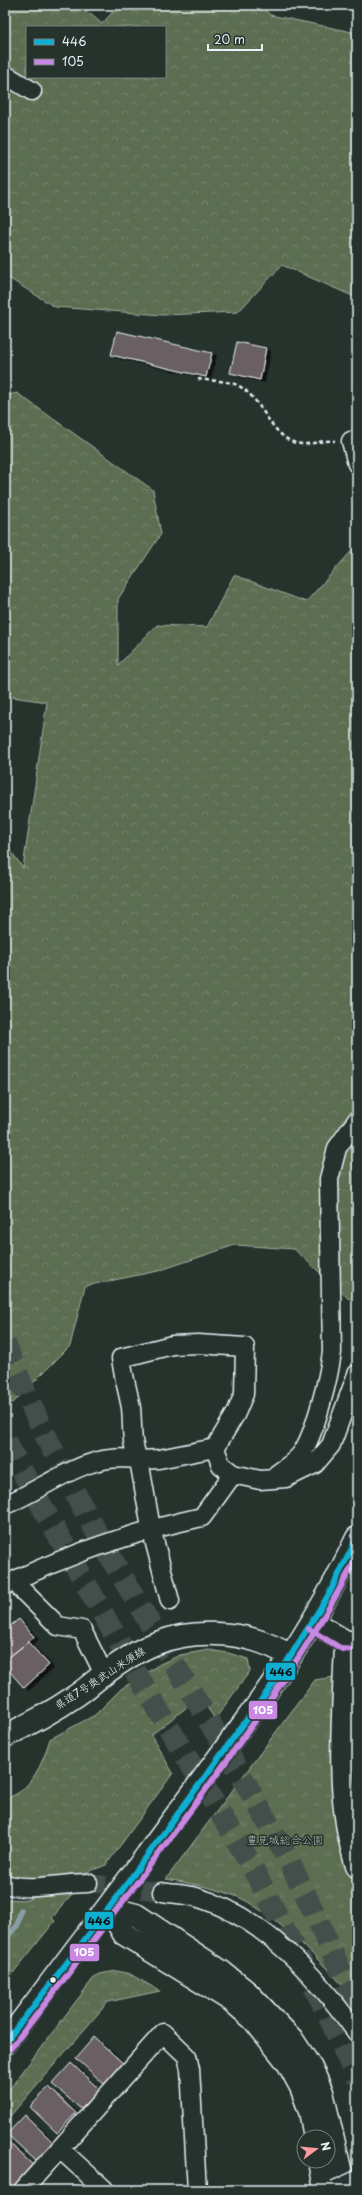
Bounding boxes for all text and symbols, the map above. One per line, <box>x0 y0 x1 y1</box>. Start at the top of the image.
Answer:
legend <box>26 26 166 78</box>
scale bar <box>208 26 262 52</box>
text: 20 m <box>214 30 245 48</box>
text: 446 <box>62 32 86 50</box>
text: 105 <box>62 52 84 70</box>
street label: 県道7号奥武山米須線 <box>51 1642 148 1713</box>
line badge: 446 <box>265 1662 296 1681</box>
text: 446 <box>270 1663 293 1680</box>
line badge: 105 <box>248 1700 278 1720</box>
text: 105 <box>253 1701 273 1718</box>
park label: 豊見城総合公園 <box>247 1831 324 1848</box>
line badge: 446 <box>84 1911 114 1930</box>
text: 446 <box>88 1912 111 1929</box>
line badge: 105 <box>69 1943 100 1962</box>
text: 105 <box>74 1943 94 1960</box>
unlabelled marker <box>48 1975 58 1985</box>
north arrow <box>296 2129 336 2169</box>
text: N <box>317 2140 336 2153</box>

